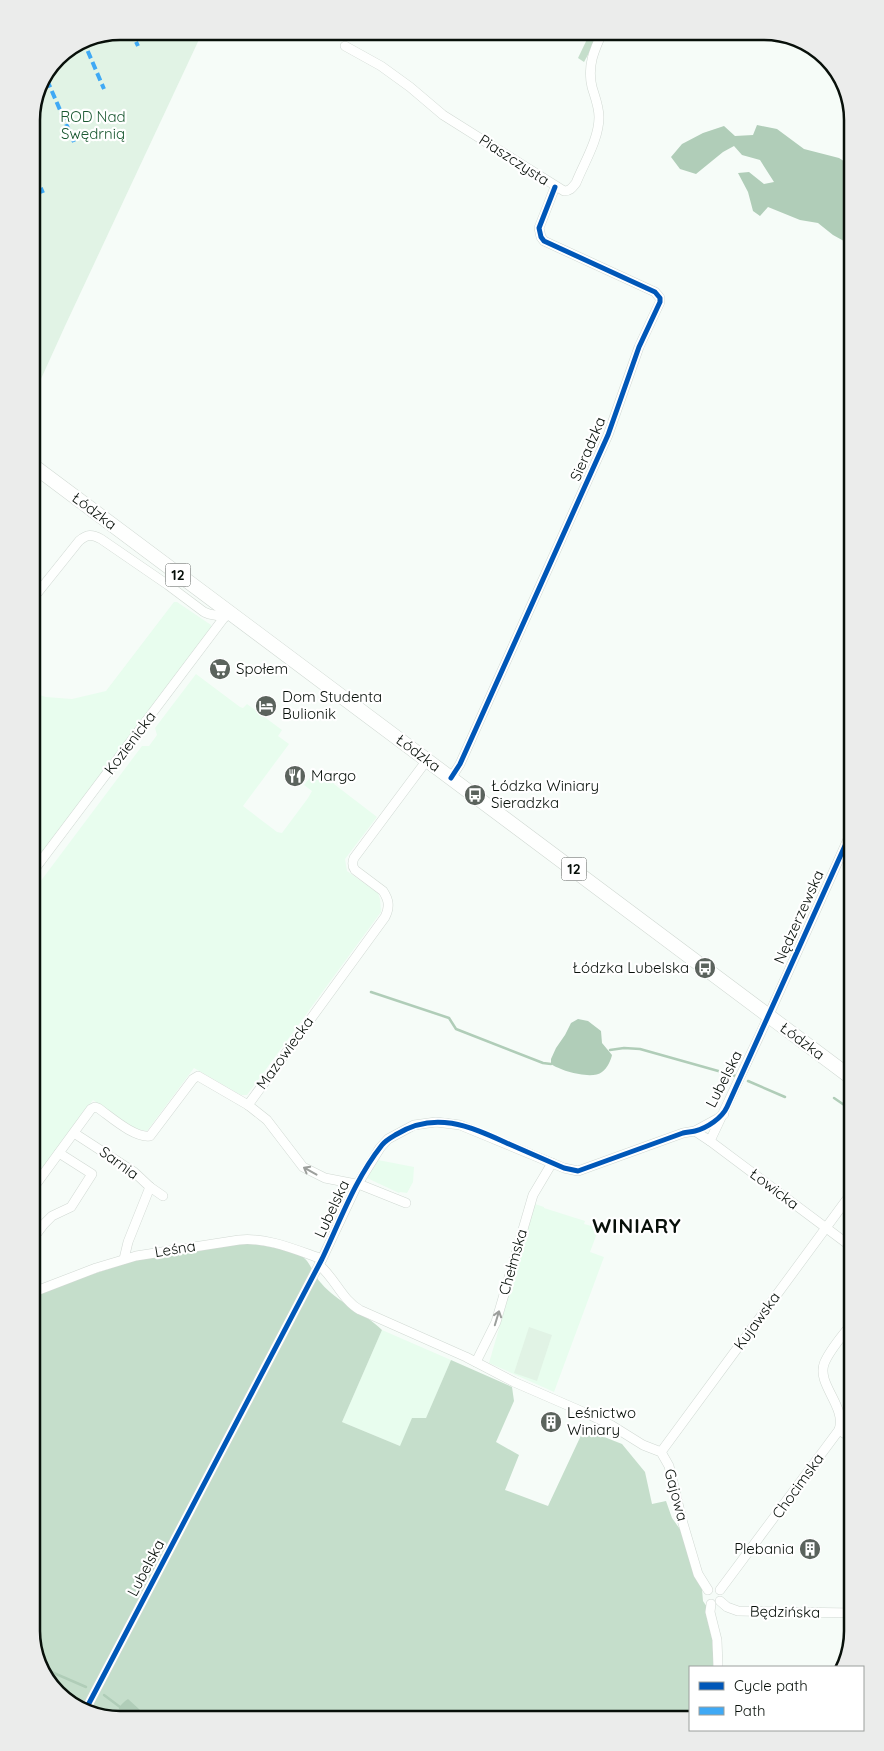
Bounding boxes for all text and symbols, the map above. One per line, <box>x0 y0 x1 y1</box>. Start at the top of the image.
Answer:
park label: ROD Nad Swędrnią <box>60 107 126 143</box>
street label: Piaszczysta <box>476 130 553 189</box>
street label: Sieradzka <box>565 414 610 484</box>
street label: Łódzka <box>68 488 120 534</box>
road number: 12 <box>166 564 190 586</box>
supermarket icon: Społem <box>208 657 232 681</box>
place label: Społem <box>236 659 288 678</box>
place label: Dom Studenta Bulionik <box>282 687 382 723</box>
hotel icon: Dom Studenta Bulionik <box>254 694 278 718</box>
street label: Kozienicka <box>100 707 160 778</box>
street label: Łódzka <box>392 730 444 776</box>
restaurant icon: Margo <box>283 764 307 788</box>
place label: Margo <box>311 766 356 785</box>
place label: Łódzka Winiary Sieradzka <box>491 776 599 812</box>
bus stop icon: Łódzka Winiary Sieradzka <box>463 783 487 807</box>
road number: 12 <box>562 858 586 881</box>
street label: Nędzerzewska <box>769 867 828 967</box>
bus stop icon: Łódzka Lubelska <box>693 956 717 980</box>
place label: Łódzka Lubelska <box>572 958 689 977</box>
street label: Mazowiecka <box>252 1013 317 1093</box>
street label: Łódzka <box>776 1018 828 1064</box>
street label: Lubelska <box>701 1047 746 1111</box>
street label: Sarnia <box>96 1142 143 1183</box>
street label: Łowicka <box>746 1164 803 1213</box>
one-way arrow <box>304 1165 318 1175</box>
street label: Lubelska <box>310 1177 353 1241</box>
district label: WINIARY <box>592 1213 682 1238</box>
street label: Chełmska <box>494 1227 531 1297</box>
street label: Leśna <box>153 1236 197 1261</box>
street label: Kujawska <box>729 1288 784 1353</box>
one-way arrow <box>492 1310 502 1326</box>
place label: Leśnictwo Winiary <box>567 1403 636 1439</box>
building icon: Leśnictwo Winiary <box>539 1410 563 1434</box>
street label: Chocimska <box>768 1449 828 1522</box>
street label: Gajowa <box>660 1467 693 1523</box>
street label: Lubelska <box>123 1536 168 1599</box>
building icon: Plebania <box>798 1537 822 1561</box>
place label: Plebania <box>734 1539 794 1558</box>
street label: Będzińska <box>750 1601 820 1622</box>
legend <box>689 1666 864 1731</box>
text: Cycle path <box>734 1676 808 1695</box>
text: Path <box>734 1701 766 1720</box>

